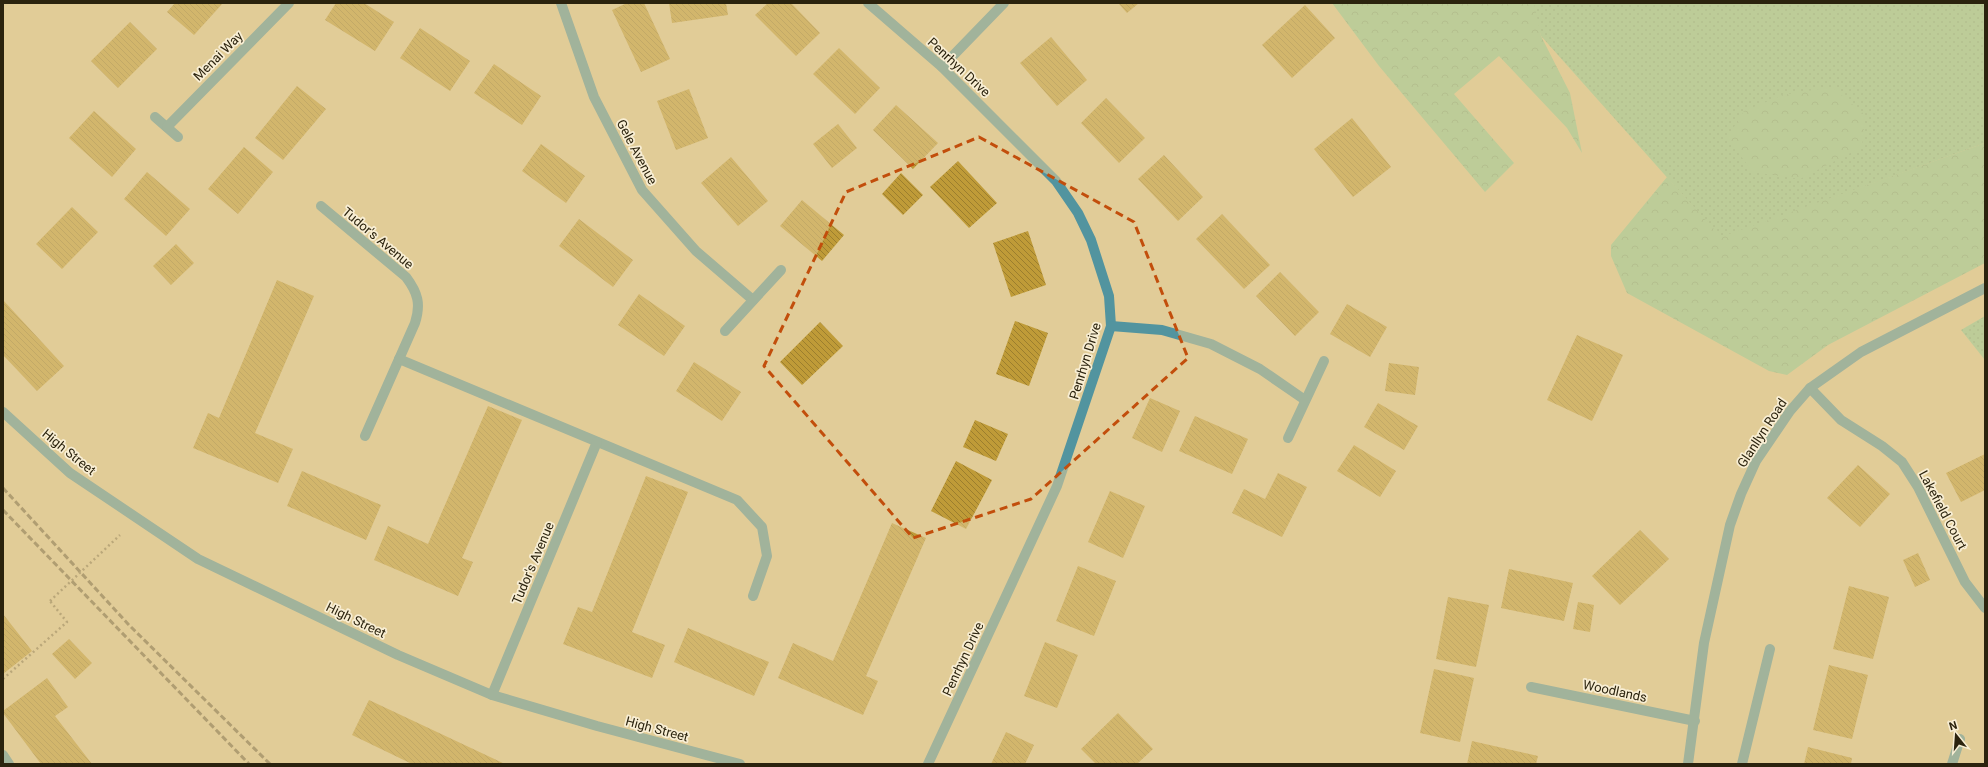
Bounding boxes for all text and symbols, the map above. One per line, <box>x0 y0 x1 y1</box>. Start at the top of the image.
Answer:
street label: Menai Way <box>190 28 246 84</box>
street label: Penrhyn Drive <box>925 34 993 100</box>
street label: Gele Avenue <box>614 117 660 187</box>
street label: Tudor's Avenue <box>340 204 417 272</box>
street label: Penrhyn Drive <box>1066 321 1104 401</box>
street label: Glanllyn Road <box>1734 396 1790 470</box>
street label: High Street <box>39 426 99 478</box>
street label: Lakefield Court <box>1916 468 1970 552</box>
street label: Tudor's Avenue <box>509 520 557 606</box>
street label: High Street <box>324 599 388 641</box>
street label: Penrhyn Drive <box>939 620 987 698</box>
street label: Woodlands <box>1582 677 1649 705</box>
street label: High Street <box>624 713 690 745</box>
north arrow <box>1936 715 1976 755</box>
text: N <box>1948 718 1959 733</box>

